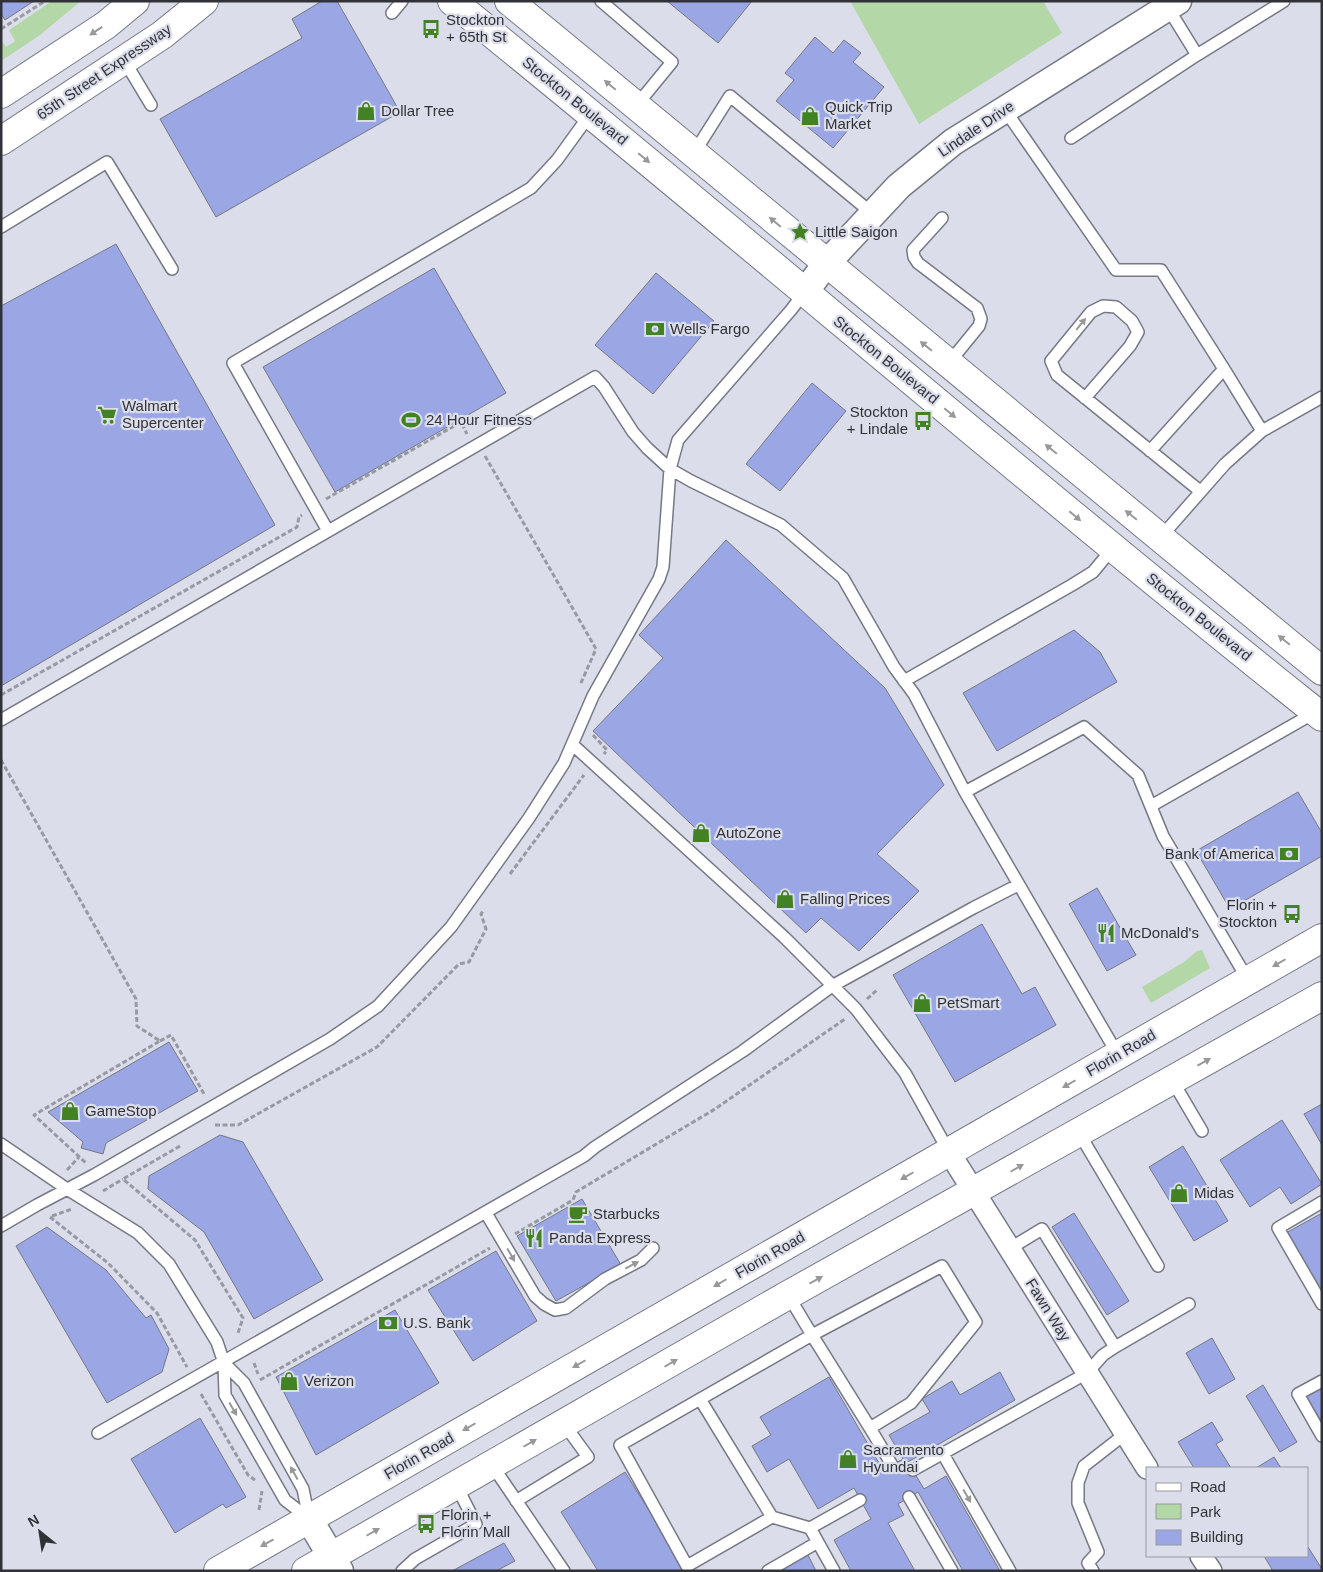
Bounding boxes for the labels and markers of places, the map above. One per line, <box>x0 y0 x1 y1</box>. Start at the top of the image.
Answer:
place label: Stockton + 65th St <box>446 11 507 45</box>
bus stop icon: Stockton + 65th St <box>420 18 442 40</box>
place label: Quick Trip Market <box>825 98 893 132</box>
shop icon: Dollar Tree <box>355 100 377 122</box>
place label: Dollar Tree <box>381 102 454 119</box>
shop icon: Quick Trip Market <box>799 105 821 127</box>
place icon: Little Saigon <box>789 221 811 243</box>
place label: Little Saigon <box>815 223 898 240</box>
bank icon: Wells Fargo <box>644 318 666 340</box>
place label: Wells Fargo <box>670 320 750 337</box>
place label: Walmart Supercenter <box>122 397 204 431</box>
place label: Stockton + Lindale <box>847 403 908 437</box>
supermarket icon: Walmart Supercenter <box>96 404 118 426</box>
sports icon: 24 Hour Fitness <box>400 409 422 431</box>
bus stop icon: Stockton + Lindale <box>912 410 934 432</box>
place label: 24 Hour Fitness <box>426 411 532 428</box>
shop icon: AutoZone <box>690 822 712 844</box>
place label: AutoZone <box>716 824 781 841</box>
bank icon: Bank of America <box>1278 843 1300 865</box>
place label: Bank of America <box>1165 845 1275 862</box>
shop icon: Falling Prices <box>774 888 796 910</box>
place label: Falling Prices <box>800 890 890 907</box>
place label: Florin + Stockton <box>1219 896 1277 930</box>
bus stop icon: Florin + Stockton <box>1281 903 1303 925</box>
restaurant icon: McDonald's <box>1095 922 1117 944</box>
place label: McDonald's <box>1121 924 1199 941</box>
shop icon: PetSmart <box>911 992 933 1014</box>
place label: PetSmart <box>937 994 1000 1011</box>
shop icon: GameStop <box>59 1100 81 1122</box>
place label: GameStop <box>85 1102 157 1119</box>
shop icon: Midas <box>1168 1182 1190 1204</box>
place label: Midas <box>1194 1184 1234 1201</box>
cafe icon: Starbucks <box>567 1203 589 1225</box>
place label: Starbucks <box>593 1205 660 1222</box>
restaurant icon: Panda Express <box>523 1227 545 1249</box>
place label: Panda Express <box>549 1229 651 1246</box>
bank icon: U.S. Bank <box>377 1312 399 1334</box>
place label: U.S. Bank <box>403 1314 471 1331</box>
shop icon: Verizon <box>278 1370 300 1392</box>
place label: Verizon <box>304 1372 354 1389</box>
place label: Sacramento Hyundai <box>863 1441 944 1475</box>
shop icon: Sacramento Hyundai <box>837 1448 859 1470</box>
place label: Florin + Florin Mall <box>441 1506 510 1540</box>
bus stop icon: Florin + Florin Mall <box>415 1513 437 1535</box>

